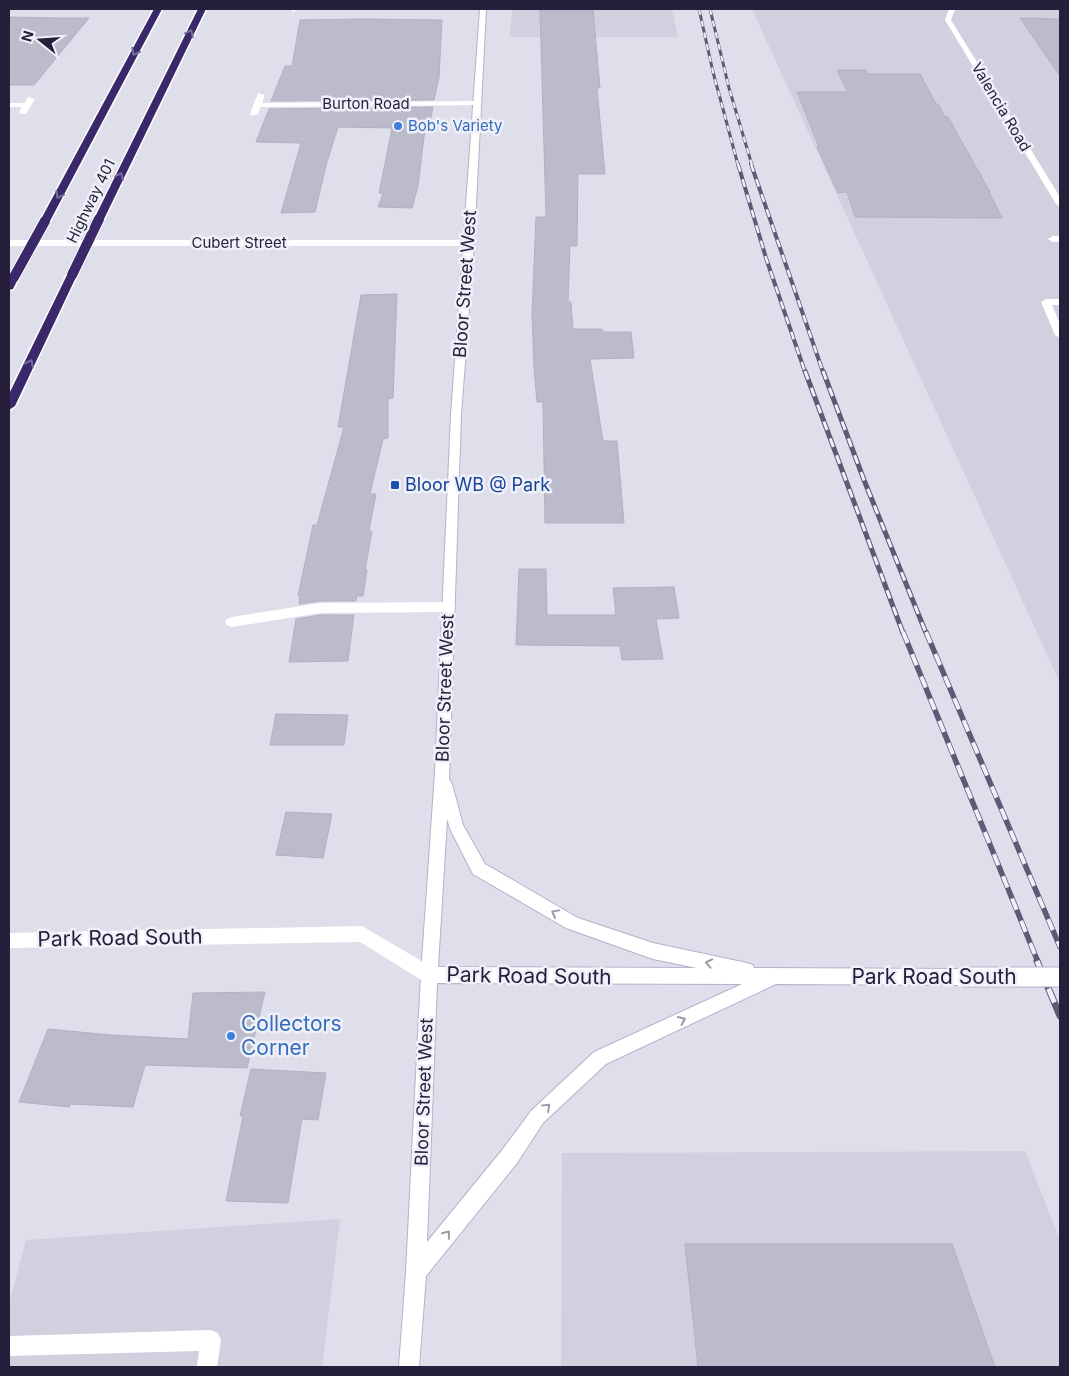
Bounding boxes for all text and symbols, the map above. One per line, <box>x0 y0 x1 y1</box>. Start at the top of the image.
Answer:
north arrow <box>15 15 65 65</box>
text: N <box>17 28 37 44</box>
one-way arrow <box>184 29 194 38</box>
one-way arrow <box>132 46 142 55</box>
street label: Valencia Road <box>967 59 1035 155</box>
street label: Burton Road <box>322 94 410 113</box>
place label: Bob's Variety <box>408 116 503 135</box>
marker: Bob's Variety <box>392 120 404 132</box>
street label: Highway 401 <box>62 156 119 246</box>
one-way arrow <box>114 172 124 181</box>
one-way arrow <box>55 190 65 199</box>
street label: Bloor Street West <box>449 209 480 359</box>
street label: Cubert Street <box>191 233 287 252</box>
one-way arrow <box>24 359 34 368</box>
place label: Bloor WB @ Park <box>405 474 550 495</box>
marker: Bloor WB @ Park <box>389 479 401 491</box>
street label: Bloor Street West <box>431 613 458 762</box>
one-way arrow <box>552 910 561 920</box>
street label: Park Road South <box>37 924 203 951</box>
one-way arrow <box>705 958 714 969</box>
street label: Park Road South <box>446 962 612 989</box>
street label: Park Road South <box>851 964 1017 989</box>
place label: Collectors Corner <box>241 1011 342 1060</box>
one-way arrow <box>677 1015 686 1026</box>
street label: Bloor Street West <box>410 1017 437 1166</box>
marker: Collectors Corner <box>225 1030 237 1042</box>
one-way arrow <box>542 1104 551 1113</box>
one-way arrow <box>441 1231 449 1240</box>

